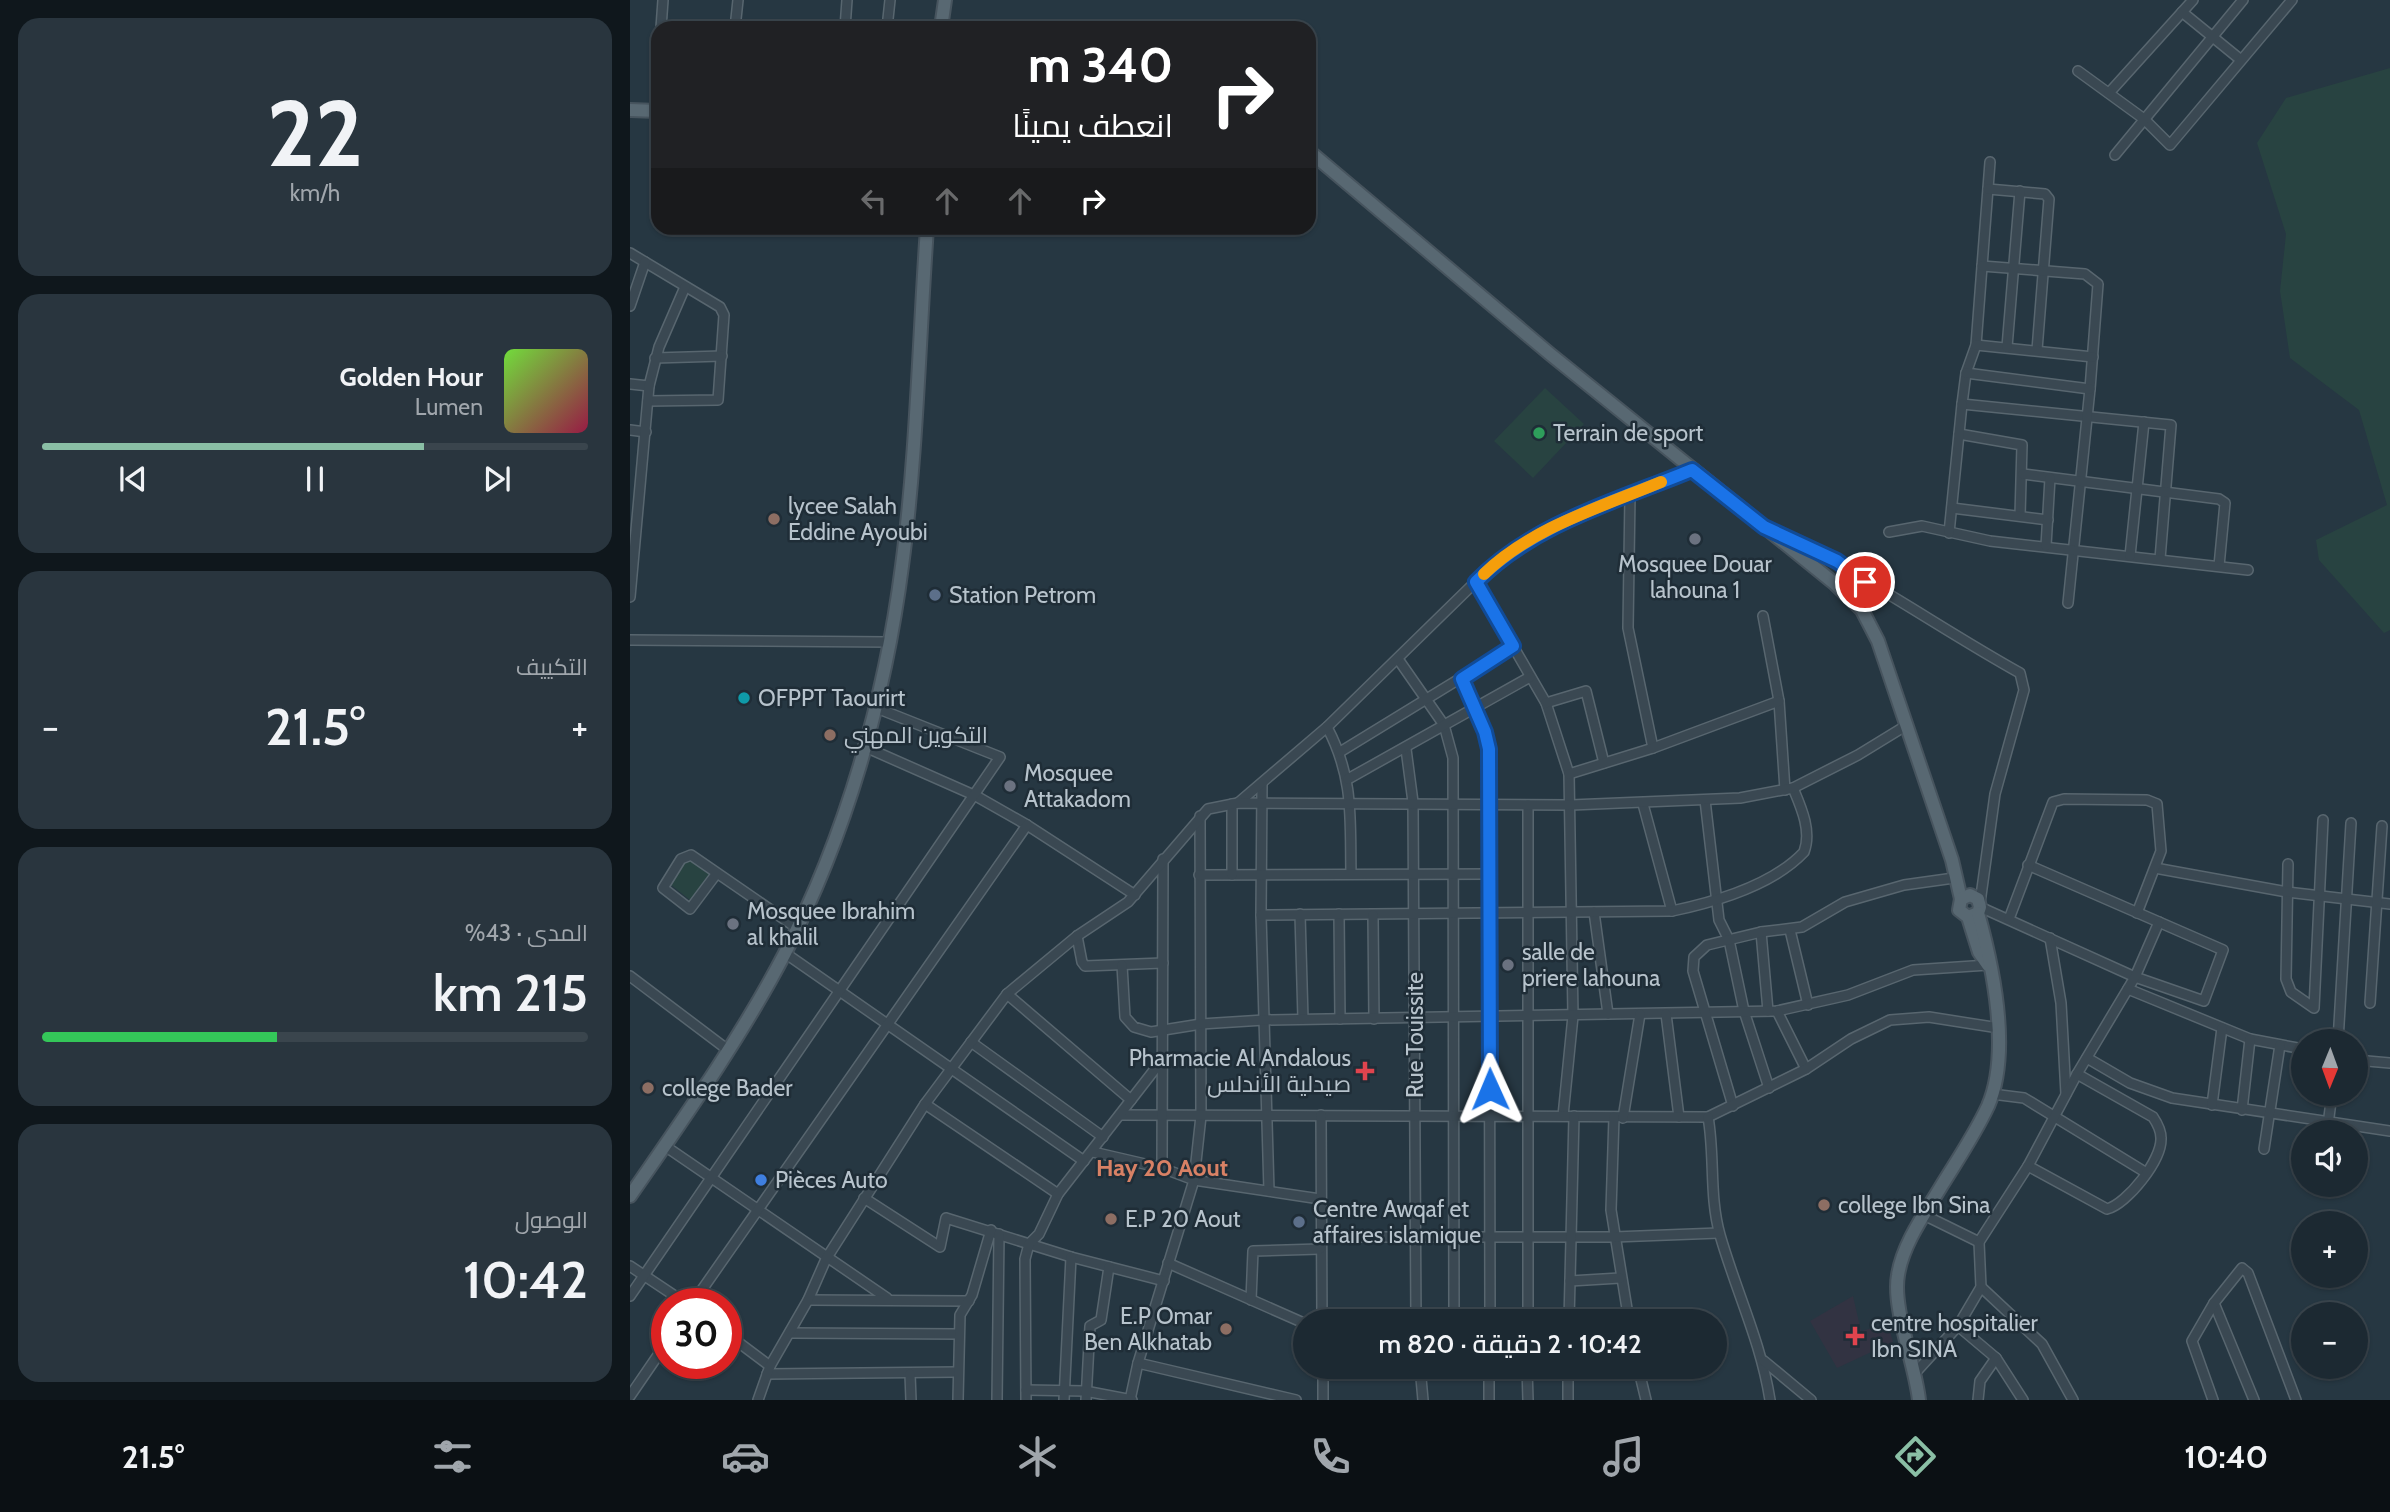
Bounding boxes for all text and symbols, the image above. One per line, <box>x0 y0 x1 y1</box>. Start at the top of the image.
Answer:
text: 340 m <box>1028 35 1173 94</box>
icon: right <box>1197 49 1288 140</box>
text: 22 <box>267 78 363 189</box>
text: انعطف يمينًا <box>1012 106 1173 145</box>
text: km/h <box>290 179 340 207</box>
icon: left <box>855 182 893 220</box>
icon: ahead <box>928 182 966 220</box>
icon: ahead <box>1001 182 1039 220</box>
icon: right <box>1074 182 1112 220</box>
text: Golden Hour <box>340 361 483 393</box>
text: Lumen <box>415 393 483 421</box>
place label: Terrain de sport <box>1553 419 1704 447</box>
marker: Terrain de sport <box>1531 425 1547 441</box>
icon: previous <box>114 460 152 498</box>
icon: pause <box>296 460 334 498</box>
icon: next <box>478 460 516 498</box>
place label: lycee Salah Eddine Ayoubi <box>788 492 928 546</box>
marker: lycee Salah Eddine Ayoubi <box>766 511 782 527</box>
marker: Mosquee Douar lahouna 1 <box>1687 531 1703 547</box>
place label: Mosquee Douar lahouna 1 <box>1618 550 1773 604</box>
pin <box>1835 552 1895 612</box>
icon: arrive <box>1846 563 1884 601</box>
place label: Station Petrom <box>949 581 1096 609</box>
marker: Station Petrom <box>927 587 943 603</box>
text: التكييف <box>516 653 588 681</box>
place label: OFPPT Taourirt <box>758 684 905 712</box>
marker: OFPPT Taourirt <box>736 690 752 706</box>
text: 21.5° <box>265 695 365 758</box>
text: − <box>42 703 59 750</box>
text: + <box>571 703 588 750</box>
place label: التكوين المهني <box>844 721 988 753</box>
marker: التكوين المهني <box>822 727 838 743</box>
place label: Mosquee Attakadom <box>1024 759 1131 813</box>
marker: Mosquee Attakadom <box>1002 778 1018 794</box>
place label: Mosquee Ibrahim al khalil <box>747 897 915 951</box>
marker: Mosquee Ibrahim al khalil <box>725 916 741 932</box>
text: المدى · 43% <box>465 919 588 947</box>
place label: salle de priere lahouna <box>1522 938 1660 992</box>
marker: salle de priere lahouna <box>1500 957 1516 973</box>
text: 215 km <box>433 961 588 1024</box>
street label: Rue Touissite <box>1401 972 1429 1098</box>
north arrow <box>2291 1029 2368 1106</box>
map controls <box>2291 1029 2368 1379</box>
place label: Pharmacie Al Andalous صيدلية الأندلس <box>1129 1044 1351 1098</box>
position arrow <box>1453 1052 1527 1126</box>
marker: Pharmacie Al Andalous صيدلية الأندلس <box>1357 1063 1373 1079</box>
place label: college Bader <box>662 1074 793 1102</box>
marker: college Bader <box>640 1080 656 1096</box>
button: sound <box>2291 1120 2368 1197</box>
district label: Hay 20 Aout <box>1096 1153 1228 1182</box>
place label: Pièces Auto <box>775 1166 888 1194</box>
marker: Pièces Auto <box>753 1172 769 1188</box>
place label: college Ibn Sina <box>1838 1191 1990 1219</box>
place label: Centre Awqaf et affaires islamique <box>1313 1195 1481 1249</box>
marker: college Ibn Sina <box>1816 1197 1832 1213</box>
place label: E.P 20 Aout <box>1125 1205 1241 1233</box>
text: الوصول <box>515 1206 588 1234</box>
marker: E.P 20 Aout <box>1103 1211 1119 1227</box>
button: + <box>2291 1211 2368 1288</box>
marker: Centre Awqaf et affaires islamique <box>1291 1214 1307 1230</box>
text: 10:42 <box>463 1248 588 1311</box>
speed limit sign: 30 <box>651 1288 742 1379</box>
place label: E.P Omar Ben Alkhatab <box>1084 1302 1213 1356</box>
button: − <box>2291 1302 2368 1379</box>
place label: centre hospitalier Ibn SINA <box>1871 1309 2039 1363</box>
marker: E.P Omar Ben Alkhatab <box>1218 1321 1234 1337</box>
marker: centre hospitalier Ibn SINA <box>1845 1326 1865 1346</box>
text: 10:42 · 2 دقيقة · 820 m <box>1378 1328 1642 1360</box>
icon: filters <box>428 1432 477 1481</box>
icon: car <box>721 1432 770 1481</box>
icon: climate <box>1013 1432 1062 1481</box>
icon: phone <box>1306 1432 1355 1481</box>
icon: music <box>1599 1432 1648 1481</box>
icon: directions <box>1891 1432 1940 1481</box>
text: 21.5° <box>122 1437 184 1476</box>
text: 10:40 <box>2184 1437 2268 1476</box>

